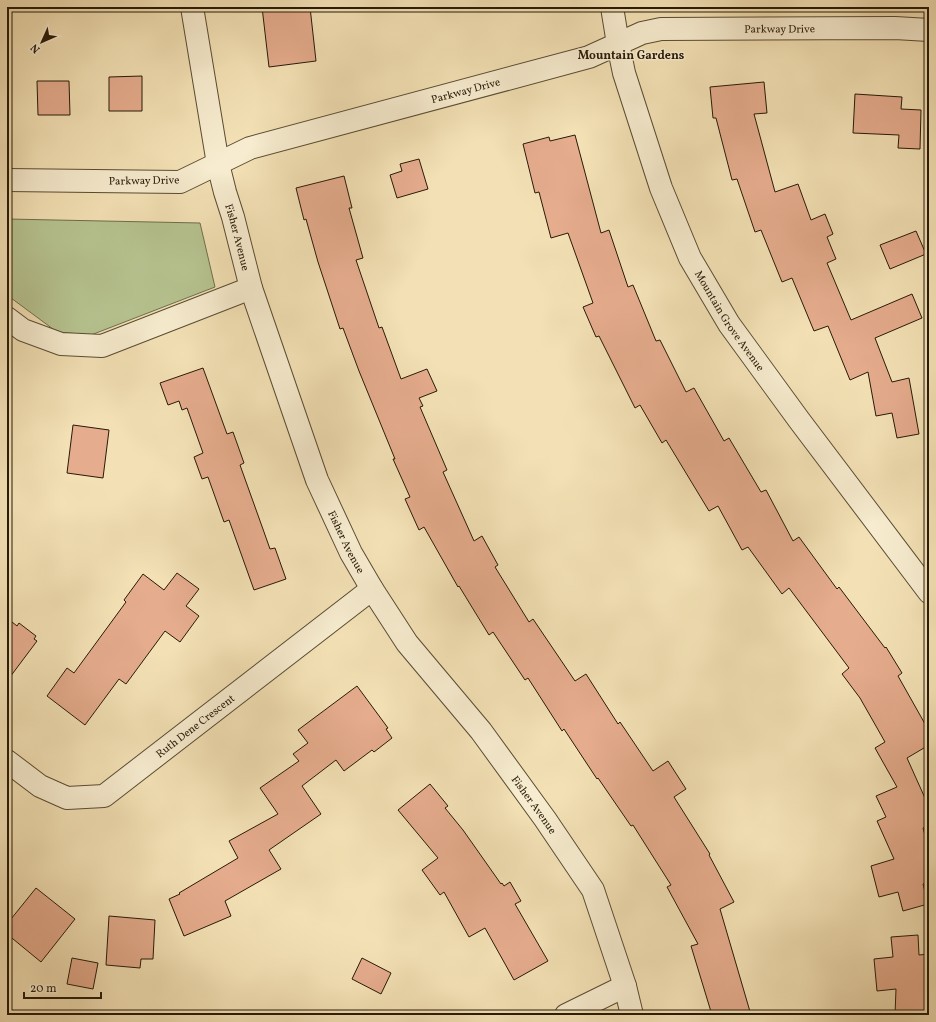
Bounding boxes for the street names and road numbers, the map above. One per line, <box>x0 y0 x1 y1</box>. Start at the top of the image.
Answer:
street label: Parkway Drive <box>744 22 815 38</box>
street label: Parkway Drive <box>430 75 502 108</box>
street label: Parkway Drive <box>108 173 180 190</box>
street label: Fisher Avenue <box>220 202 252 273</box>
street label: Mountain Grove Avenue <box>690 268 767 375</box>
street label: Fisher Avenue <box>323 508 367 577</box>
street label: Ruth Dene Crescent <box>153 692 239 762</box>
street label: Fisher Avenue <box>507 773 559 838</box>

